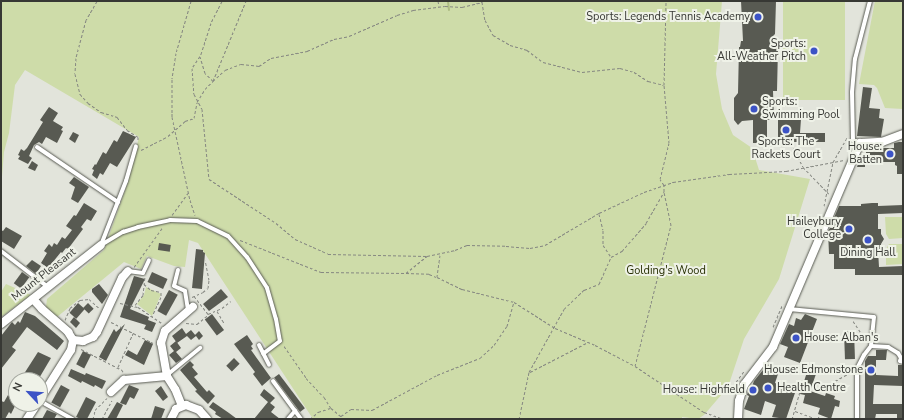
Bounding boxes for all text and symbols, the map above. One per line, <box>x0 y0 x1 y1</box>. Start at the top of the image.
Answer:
place label: Sports: Legends Tennis Academy <box>586 10 750 24</box>
marker: Sports: Legends Tennis Academy <box>753 12 763 22</box>
place label: Sports: All-Weather Pitch <box>717 38 806 64</box>
marker: Sports: All-Weather Pitch <box>809 46 819 56</box>
place label: Sports: Swimming Pool <box>762 96 840 122</box>
marker: Sports: Swimming Pool <box>749 104 759 114</box>
marker: Sports: The Rackets Court <box>781 125 791 135</box>
place label: Sports: The Rackets Court <box>752 136 820 162</box>
place label: House: Batten <box>848 141 882 167</box>
marker: House: Batten <box>885 149 895 159</box>
place label: Haileybury College <box>787 216 841 242</box>
marker: Haileybury College <box>844 224 854 234</box>
marker: Dining Hall <box>863 235 873 245</box>
street label: Mount Pleasant <box>9 246 79 304</box>
place label: Dining Hall <box>840 246 896 260</box>
park label: Golding's Wood <box>626 264 706 278</box>
place label: House: Alban's <box>804 331 879 345</box>
marker: House: Alban's <box>791 333 801 343</box>
place label: House: Edmonstone <box>764 363 863 377</box>
marker: House: Edmonstone <box>866 365 876 375</box>
north arrow <box>8 372 48 412</box>
text: N <box>9 380 26 394</box>
place label: Health Centre <box>777 381 846 395</box>
marker: Health Centre <box>762 382 774 394</box>
place label: House: Highfield <box>663 383 745 397</box>
marker: House: Highfield <box>748 385 758 395</box>

